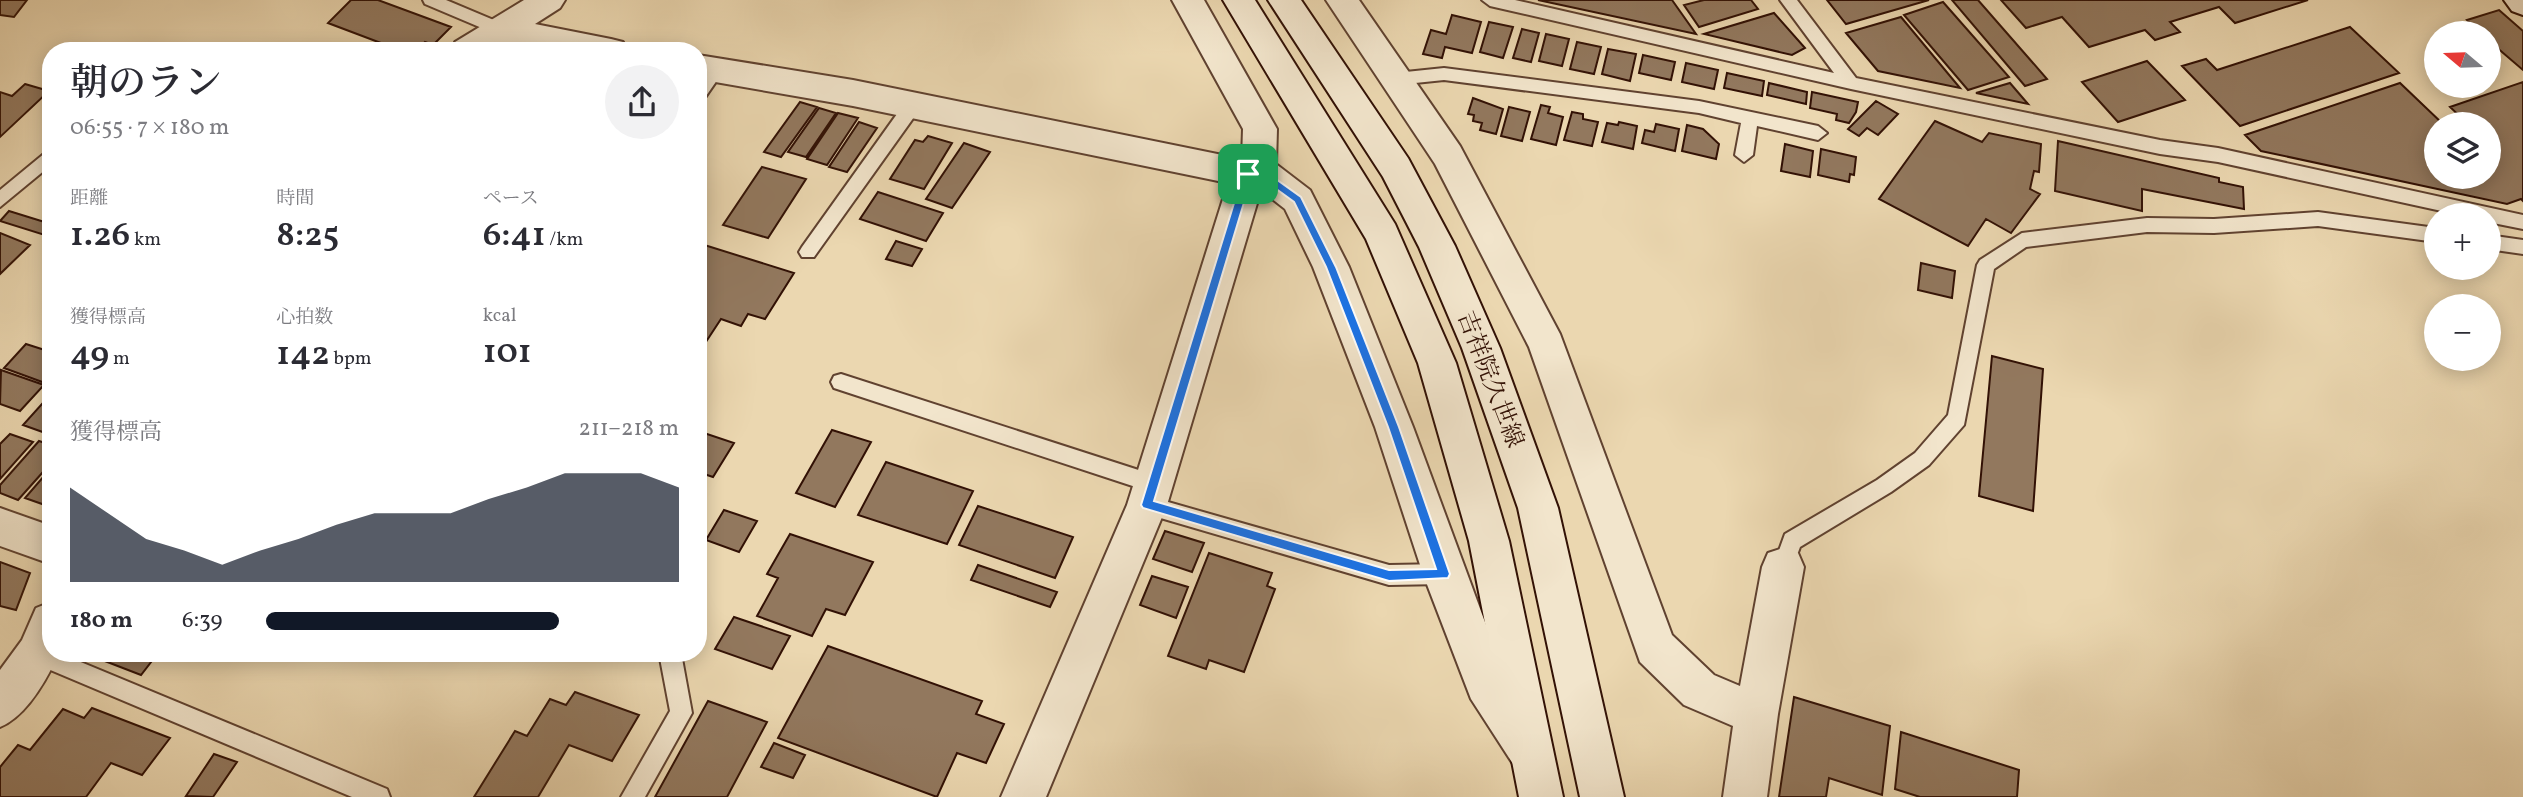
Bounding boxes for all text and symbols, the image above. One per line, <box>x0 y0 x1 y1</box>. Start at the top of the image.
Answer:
north arrow <box>2424 21 2501 98</box>
map controls <box>2424 21 2501 371</box>
text: 朝のラン <box>70 59 222 112</box>
button: share <box>605 65 679 139</box>
text: 06:55 · 7 × 180 m <box>70 112 229 144</box>
button: layers <box>2424 112 2501 189</box>
pin <box>1218 144 1278 204</box>
icon: arrive <box>1229 155 1267 193</box>
text: 距離 <box>70 186 108 212</box>
text: 時間 <box>276 186 314 212</box>
text: ペース <box>483 186 539 212</box>
button: + <box>2424 203 2501 280</box>
text: 1.26 <box>70 212 130 260</box>
text: 8:25 <box>276 212 339 260</box>
text: 6:41 <box>483 212 546 260</box>
text: km <box>130 227 161 253</box>
text: /km <box>546 227 583 253</box>
button: − <box>2424 294 2501 371</box>
text: kcal <box>483 303 516 329</box>
text: 獲得標高 <box>70 305 146 331</box>
text: 心拍数 <box>276 305 333 331</box>
street label: 吉祥院久世線 <box>1447 306 1531 453</box>
text: 101 <box>483 329 532 377</box>
text: 49 <box>70 331 109 379</box>
text: 142 <box>276 331 330 379</box>
text: m <box>109 346 130 372</box>
text: bpm <box>330 346 372 372</box>
text: 211–218 m <box>579 413 679 445</box>
text: 獲得標高 <box>70 417 162 449</box>
text: 180 m <box>70 605 133 637</box>
text: 6:39 <box>182 605 222 637</box>

